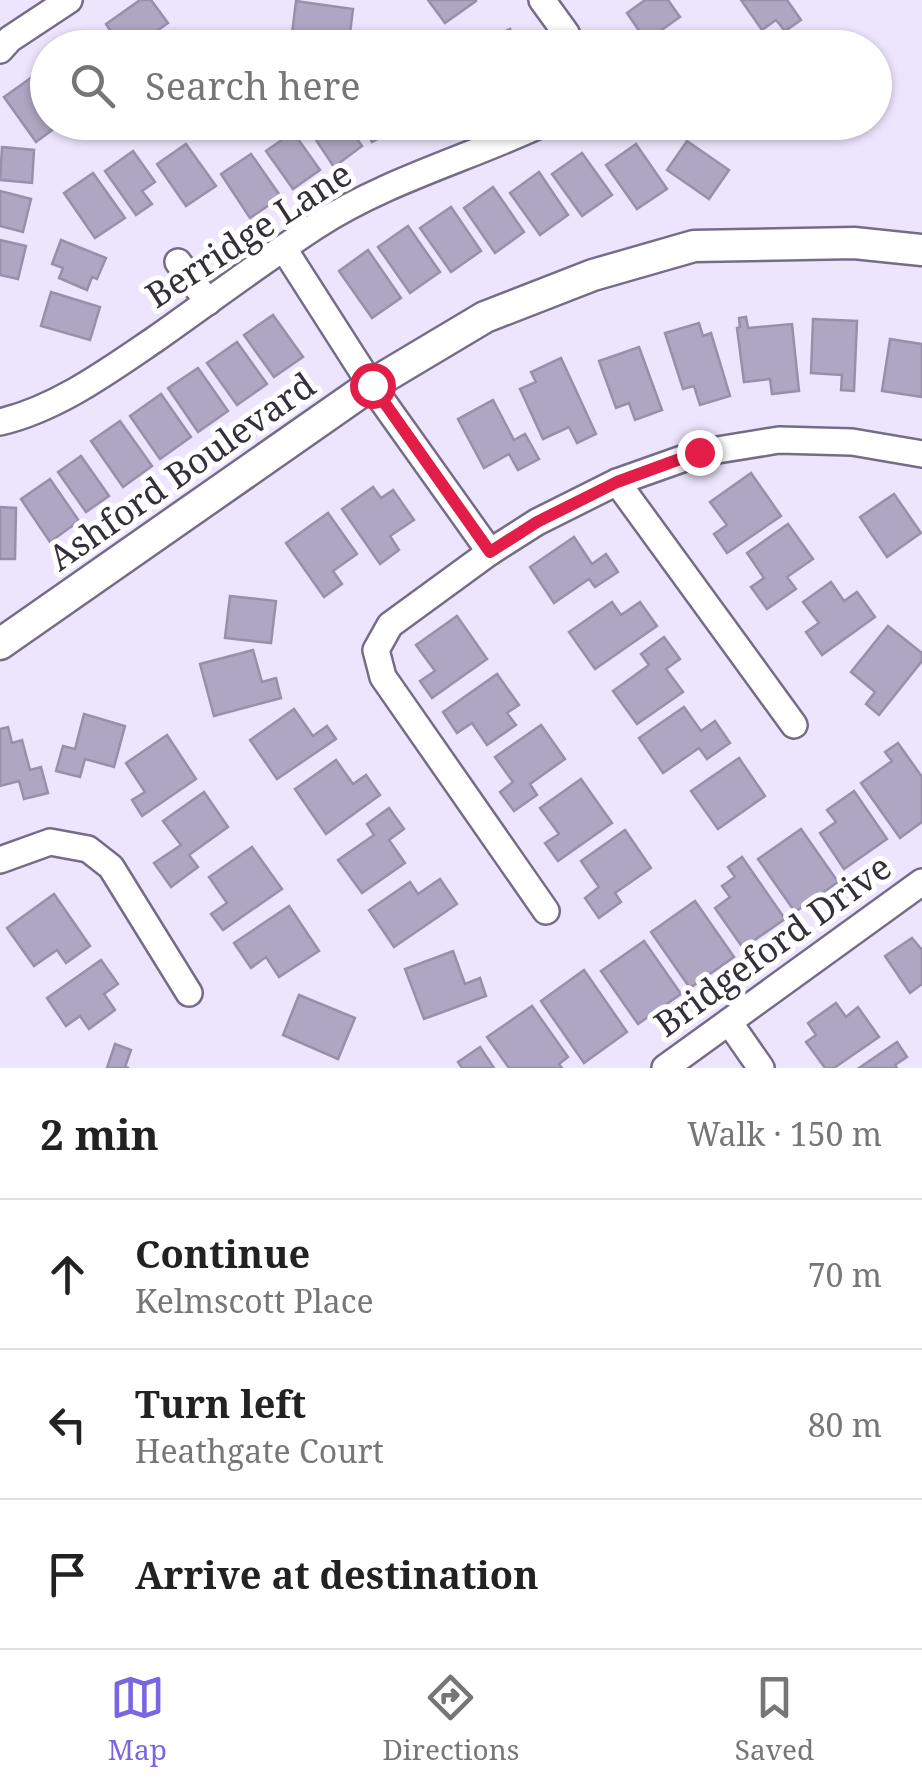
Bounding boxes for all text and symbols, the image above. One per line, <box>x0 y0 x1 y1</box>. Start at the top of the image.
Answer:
search box <box>30 30 892 140</box>
icon: search <box>65 58 120 113</box>
text: Search here <box>145 59 361 111</box>
street label: Berridge Lane <box>136 150 360 318</box>
street label: Ashford Boulevard <box>38 361 324 581</box>
route start <box>350 363 396 409</box>
route end <box>677 430 723 476</box>
street label: Bridgeford Drive <box>644 843 900 1047</box>
text: 2 min <box>40 1105 159 1162</box>
text: Walk · 150 m <box>687 1112 882 1155</box>
text: Continue <box>135 1227 310 1279</box>
icon: ahead <box>40 1247 95 1302</box>
text: 70 m <box>808 1253 882 1296</box>
text: Kelmscott Place <box>135 1279 374 1322</box>
text: Turn left <box>135 1377 306 1429</box>
icon: left <box>40 1397 95 1452</box>
text: 80 m <box>808 1403 882 1446</box>
text: Heathgate Court <box>135 1429 384 1472</box>
icon: arrive <box>40 1547 95 1602</box>
text: Arrive at destination <box>135 1548 539 1600</box>
tab: Map <box>108 1670 167 1768</box>
tab: Directions <box>382 1670 519 1768</box>
tab: Saved <box>735 1670 814 1768</box>

